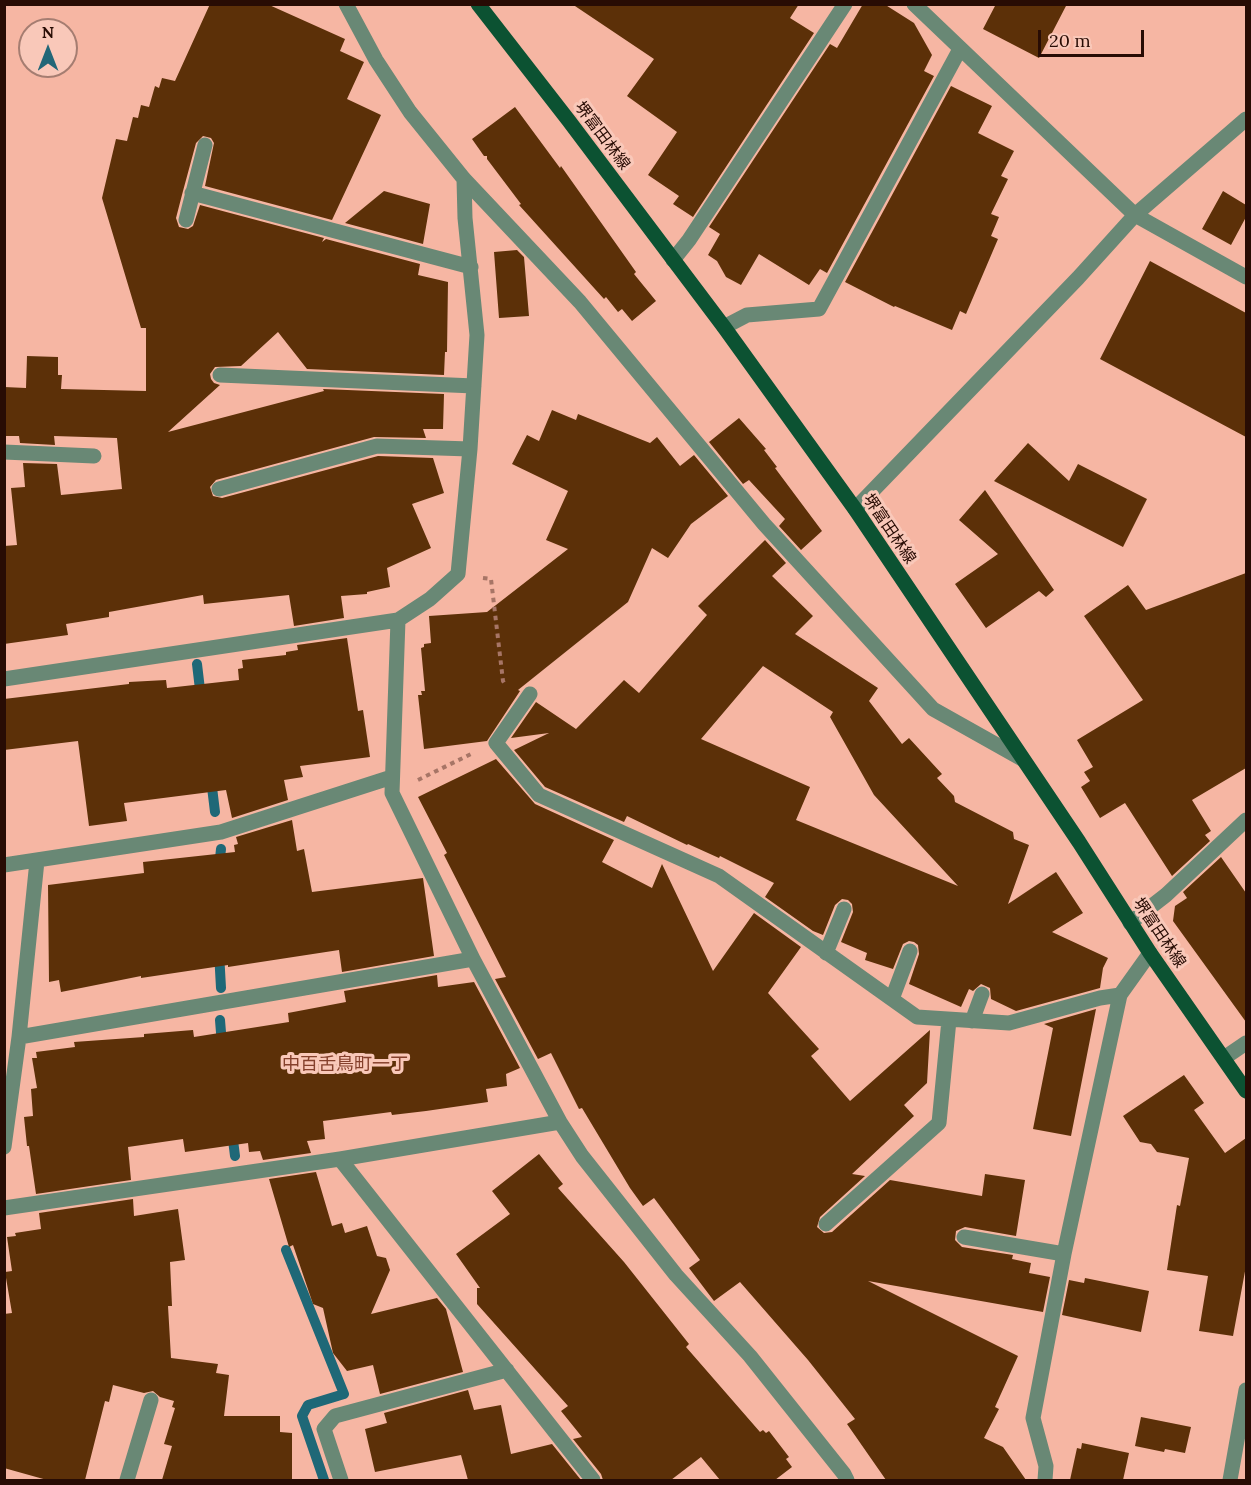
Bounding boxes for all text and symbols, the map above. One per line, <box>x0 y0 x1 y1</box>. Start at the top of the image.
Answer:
north arrow <box>18 18 78 78</box>
scale bar <box>1041 18 1148 56</box>
text: N <box>42 22 54 42</box>
text: 20 m <box>1049 29 1091 52</box>
street label: 堺富田林線 <box>570 98 634 174</box>
street label: 堺富田林線 <box>859 490 919 568</box>
street label: 堺富田林線 <box>1129 894 1189 972</box>
district label: 中百舌鳥町一丁 <box>282 1054 408 1076</box>

